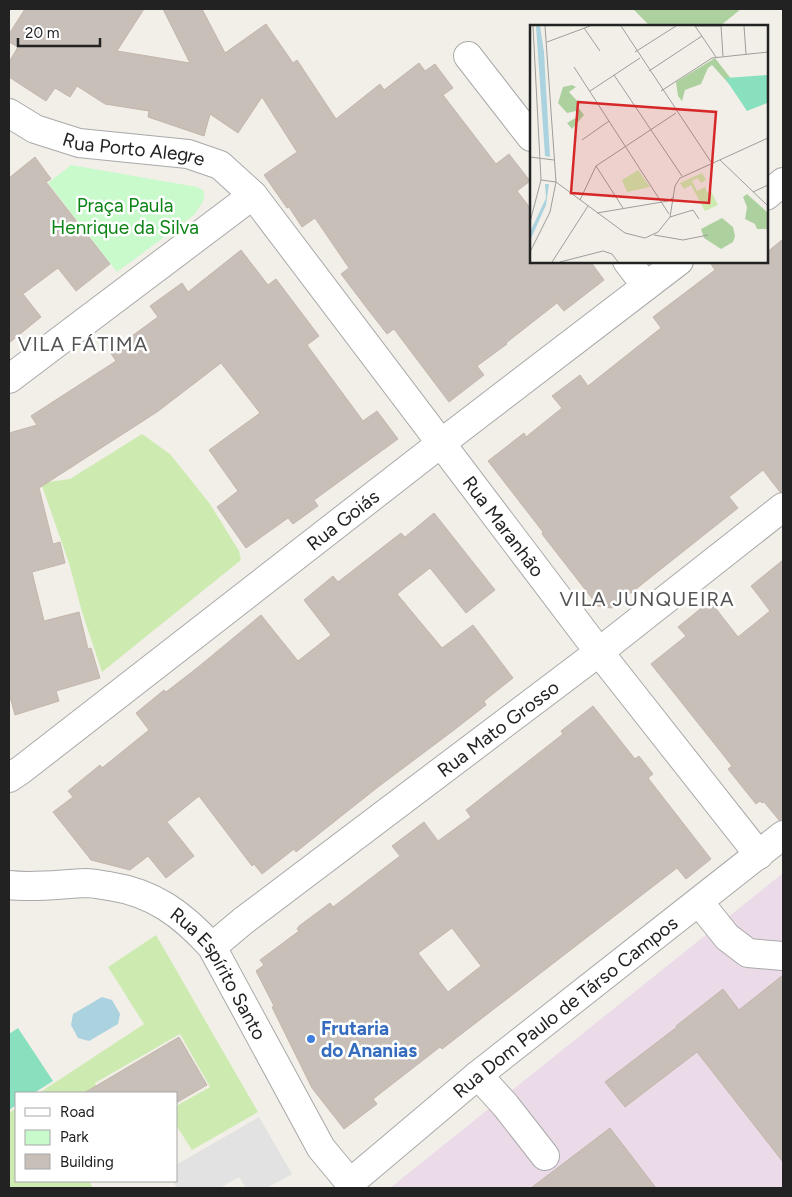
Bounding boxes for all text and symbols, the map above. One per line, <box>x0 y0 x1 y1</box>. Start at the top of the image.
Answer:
scale bar <box>18 15 100 47</box>
text: 20 m <box>25 24 59 42</box>
inset map <box>530 25 767 262</box>
street label: Rua Porto Alegre <box>60 127 208 171</box>
park label: Praça Paula Henrique da Silva <box>51 194 199 239</box>
district label: VILA FÁTIMA <box>18 332 148 356</box>
street label: Rua Maranhão <box>458 471 549 581</box>
street label: Rua Goiás <box>302 484 384 555</box>
district label: VILA JUNQUEIRA <box>559 587 735 611</box>
street label: Rua Mato Grosso <box>433 675 563 782</box>
street label: Rua Espírito Santo <box>166 902 271 1044</box>
street label: Rua Dom Paulo de Társo Campos <box>448 911 682 1103</box>
place label: Frutaria do Ananias <box>321 1017 417 1062</box>
marker: Frutaria do Ananias <box>305 1033 317 1045</box>
legend <box>15 1092 178 1182</box>
text: Road <box>60 1103 95 1121</box>
text: Park <box>60 1128 89 1146</box>
text: Building <box>60 1153 114 1171</box>

